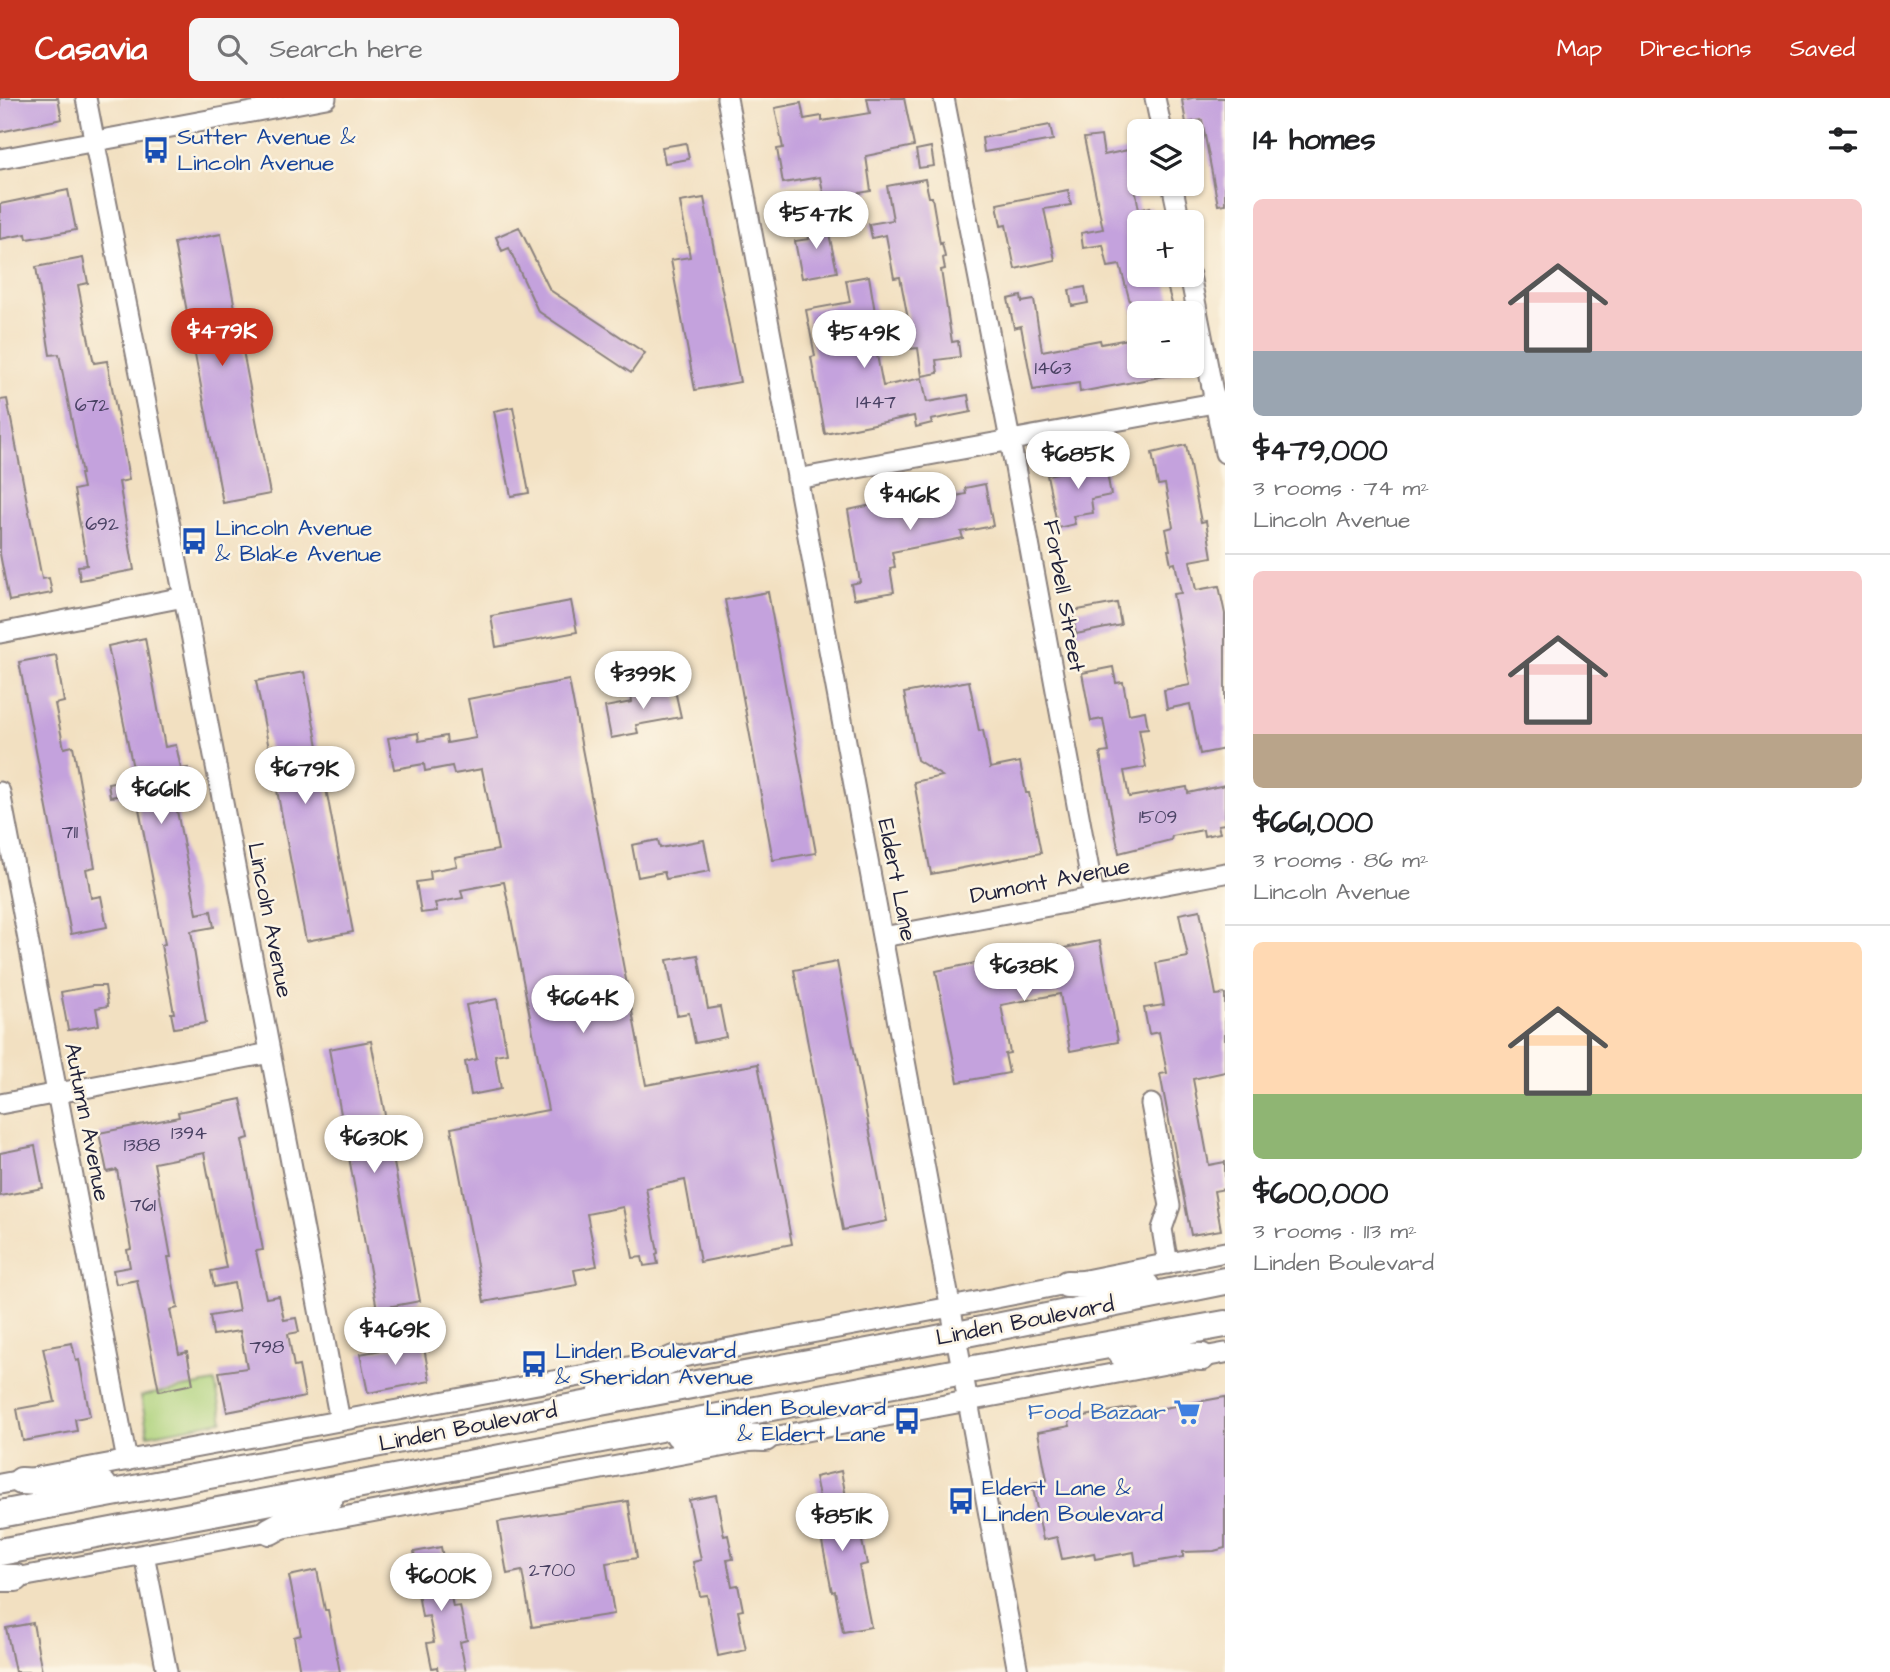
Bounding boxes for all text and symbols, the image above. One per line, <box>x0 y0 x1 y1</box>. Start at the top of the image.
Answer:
search box <box>189 18 679 81</box>
text: Casavia <box>35 26 147 72</box>
icon: search <box>213 30 251 68</box>
text: Search here <box>269 31 423 67</box>
text: Map <box>1557 32 1602 66</box>
text: Directions <box>1640 32 1752 66</box>
text: Saved <box>1790 32 1855 66</box>
map controls <box>1127 119 1204 378</box>
button: layers <box>1127 119 1204 196</box>
text: 14 homes <box>1253 119 1376 161</box>
place label: Sutter Avenue & Lincoln Avenue <box>177 121 356 179</box>
icon: filters <box>1824 121 1862 159</box>
bus stop icon: Sutter Avenue & Lincoln Avenue <box>141 135 171 165</box>
pin: $547K <box>767 192 865 251</box>
text: $547K <box>780 198 852 230</box>
button: + <box>1127 210 1204 287</box>
icon: home <box>1495 245 1621 371</box>
button: − <box>1127 301 1204 378</box>
pin: $479K <box>173 308 271 368</box>
pin: $549K <box>815 310 913 370</box>
text: $479K <box>187 315 257 347</box>
text: $549K <box>828 317 900 349</box>
house number: 1463 <box>1035 355 1072 382</box>
house number: 1447 <box>856 389 896 416</box>
house number: 672 <box>75 392 109 419</box>
text: $479,000 <box>1253 430 1388 472</box>
pin: $685K <box>1029 432 1127 491</box>
text: $685K <box>1042 438 1114 470</box>
pin: $416K <box>861 472 959 532</box>
text: 3 rooms · 74 m² <box>1253 472 1429 504</box>
text: $416K <box>880 479 940 511</box>
text: Lincoln Avenue <box>1253 504 1410 536</box>
house number: 692 <box>85 511 119 538</box>
place label: Lincoln Avenue & Blake Avenue <box>215 512 382 570</box>
street label: Forbell Street <box>1035 517 1093 675</box>
bus stop icon: Lincoln Avenue & Blake Avenue <box>179 526 209 556</box>
icon: home <box>1495 617 1621 743</box>
pin: $399K <box>594 652 692 711</box>
text: $399K <box>611 658 675 690</box>
pin: $679K <box>256 746 354 806</box>
text: $679K <box>271 753 339 785</box>
pin: $661K <box>112 766 210 826</box>
text: $661K <box>132 773 190 805</box>
text: $661,000 <box>1253 802 1373 844</box>
house number: 1509 <box>1139 804 1177 831</box>
street label: Eldert Lane <box>869 816 925 944</box>
house number: 711 <box>62 819 79 846</box>
street label: Lincoln Avenue <box>239 840 301 1000</box>
text: 3 rooms · 86 m² <box>1253 844 1429 876</box>
street label: Dumont Avenue <box>967 850 1133 912</box>
text: Lincoln Avenue <box>1253 876 1410 908</box>
pin: $638K <box>975 944 1073 1003</box>
text: $638K <box>990 950 1058 982</box>
pin: $664K <box>534 976 632 1035</box>
text: $664K <box>547 982 619 1014</box>
icon: home <box>1495 988 1621 1114</box>
street label: Autumn Avenue <box>56 1040 118 1204</box>
pin: $630K <box>325 1116 423 1175</box>
house number: 1394 <box>171 1120 207 1147</box>
text: $630K <box>340 1122 408 1154</box>
house number: 1388 <box>124 1132 160 1159</box>
text: $600,000 <box>1253 1173 1388 1215</box>
house number: 761 <box>130 1192 157 1219</box>
text: 3 rooms · 113 m² <box>1253 1215 1417 1247</box>
text: Linden Boulevard <box>1253 1247 1434 1279</box>
street label: Linden Boulevard <box>933 1288 1117 1354</box>
pin: $469K <box>346 1308 444 1367</box>
text: $469K <box>360 1314 430 1346</box>
house number: 798 <box>250 1334 284 1361</box>
place label: Linden Boulevard & Sheridan Avenue <box>555 1335 753 1393</box>
bus stop icon: Linden Boulevard & Sheridan Avenue <box>519 1349 549 1379</box>
place label: Linden Boulevard & Eldert Lane <box>705 1392 886 1450</box>
street label: Linden Boulevard <box>376 1394 560 1460</box>
place label: Food Bazaar <box>1028 1396 1166 1428</box>
supermarket icon: Food Bazaar <box>1172 1397 1202 1427</box>
bus stop icon: Linden Boulevard & Eldert Lane <box>892 1406 922 1436</box>
place label: Eldert Lane & Linden Boulevard <box>982 1472 1163 1530</box>
bus stop icon: Eldert Lane & Linden Boulevard <box>946 1486 976 1516</box>
pin: $851K <box>793 1494 891 1553</box>
text: $851K <box>812 1500 872 1532</box>
pin: $600K <box>392 1554 490 1613</box>
house number: 2700 <box>529 1557 575 1584</box>
text: $600K <box>406 1560 476 1592</box>

